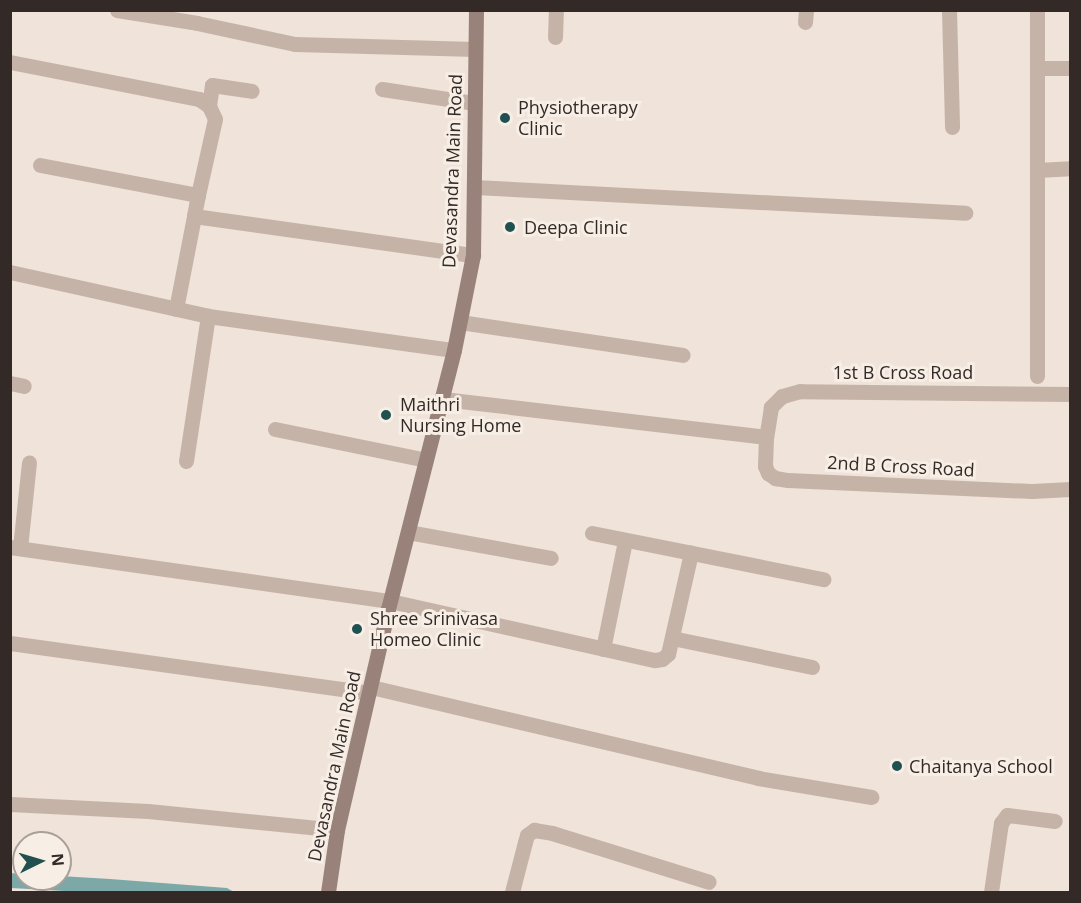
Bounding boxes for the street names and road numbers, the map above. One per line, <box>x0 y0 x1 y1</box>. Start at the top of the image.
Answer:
street label: Devasandra Main Road <box>438 74 466 268</box>
street label: 1st B Cross Road <box>833 361 973 383</box>
street label: 2nd B Cross Road <box>827 451 975 481</box>
street label: Devasandra Main Road <box>303 669 365 863</box>

